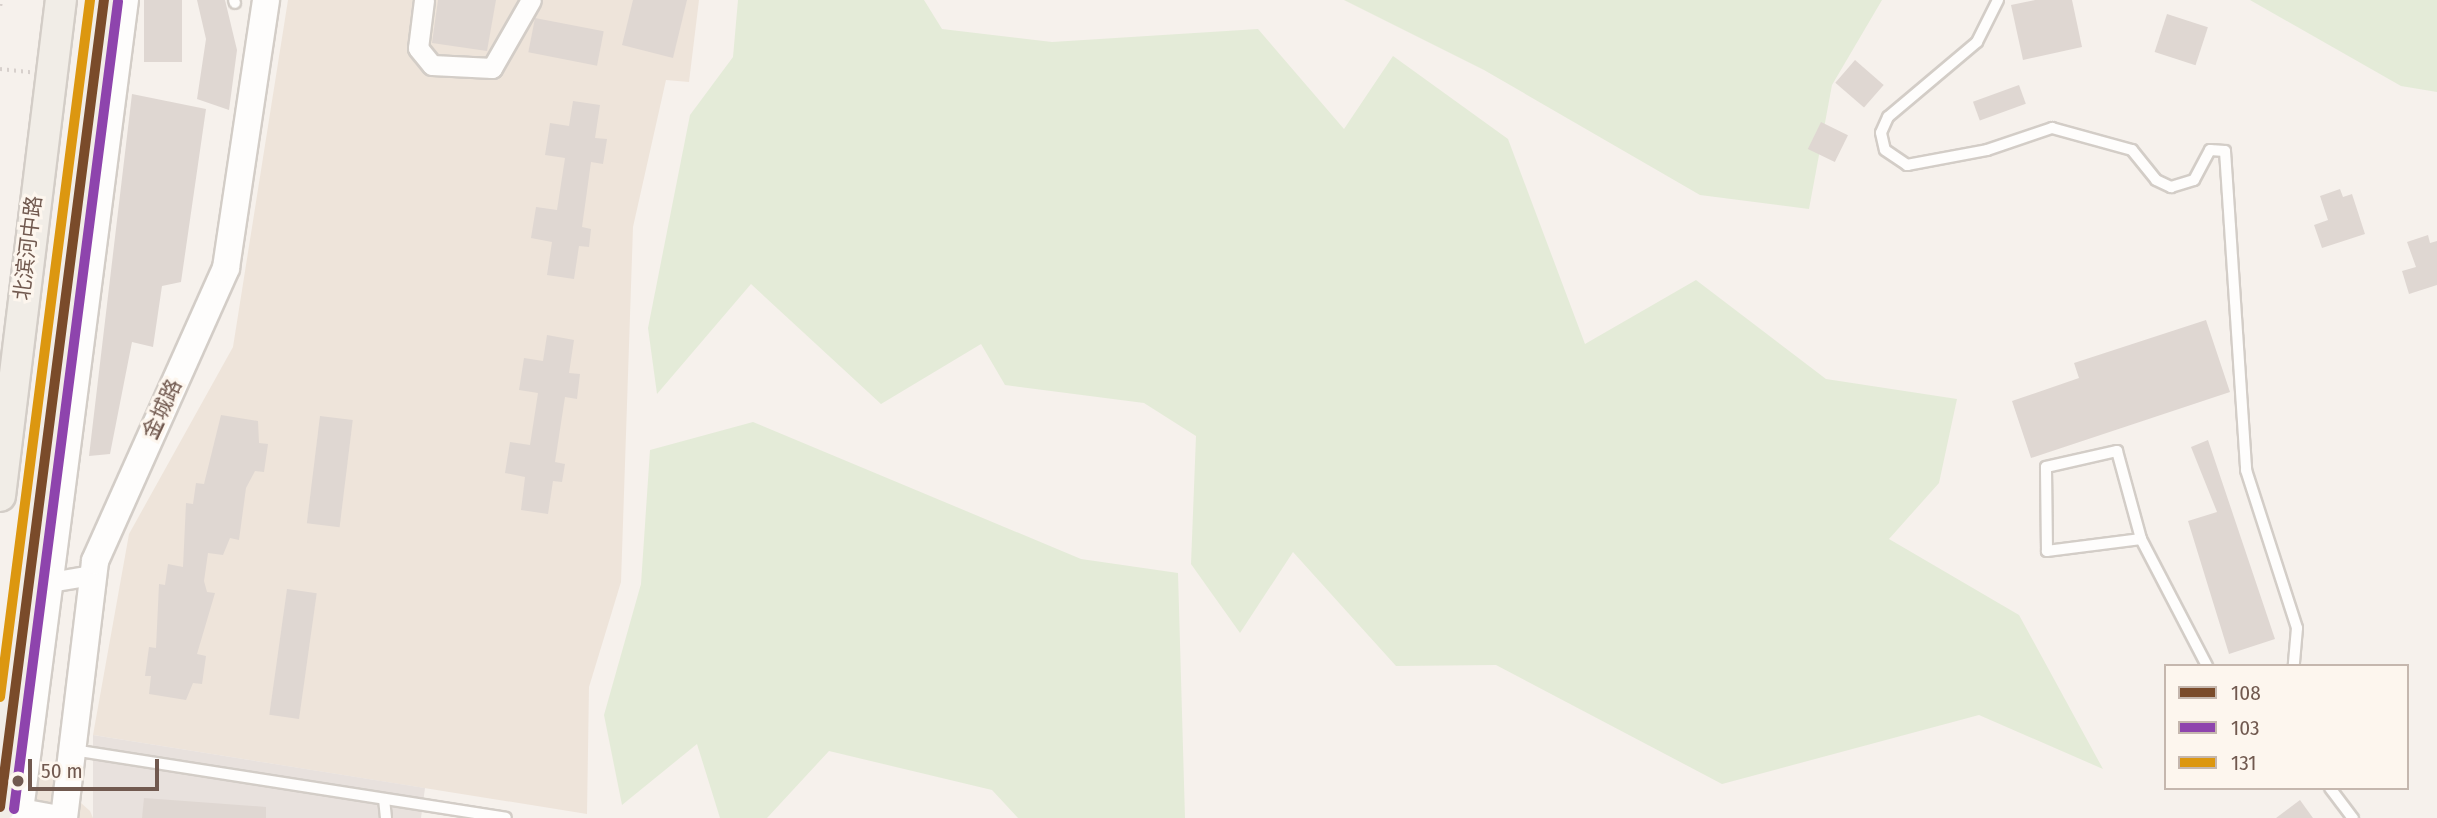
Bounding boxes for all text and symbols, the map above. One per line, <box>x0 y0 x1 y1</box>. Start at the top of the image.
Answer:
street label: 北滨河中路 <box>9 194 47 302</box>
street label: 金城路 <box>137 375 187 443</box>
legend <box>2164 664 2409 790</box>
text: 108 <box>2231 680 2261 706</box>
text: 103 <box>2231 715 2259 741</box>
scale bar <box>32 744 163 788</box>
text: 131 <box>2231 750 2256 776</box>
text: 50 m <box>41 758 83 784</box>
unlabelled marker <box>11 774 25 788</box>

